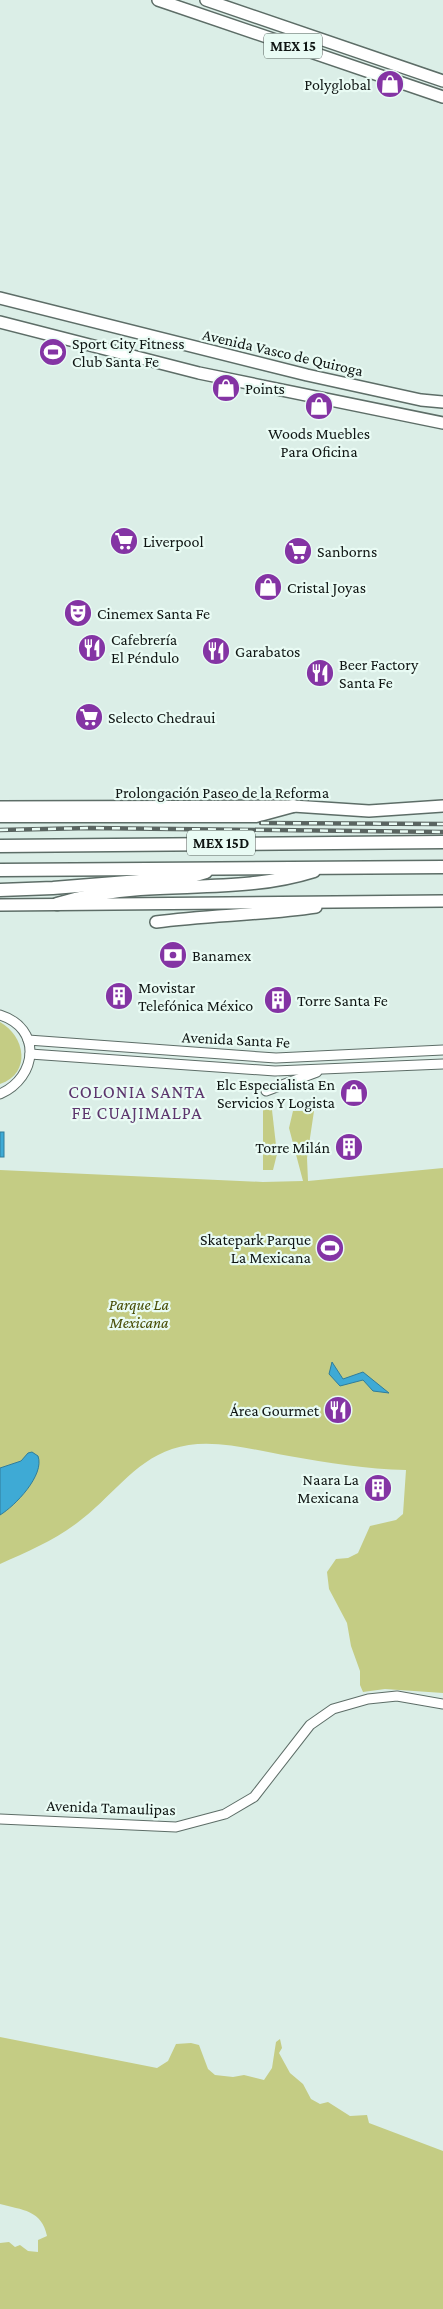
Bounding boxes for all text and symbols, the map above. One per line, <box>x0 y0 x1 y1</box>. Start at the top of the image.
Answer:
road number: MEX 15 <box>264 34 322 58</box>
shop icon: Polyglobal <box>375 69 405 99</box>
place label: Polyglobal <box>304 76 371 94</box>
street label: Avenida Vasco de Quiroga <box>201 326 365 380</box>
place label: Sport City Fitness Club Santa Fe <box>72 335 184 370</box>
sports icon: Sport City Fitness Club Santa Fe <box>38 337 68 367</box>
shop icon: Points <box>211 373 241 403</box>
place label: Points <box>245 380 285 397</box>
shop icon: Woods Muebles Para Oficina <box>304 391 334 421</box>
place label: Woods Muebles Para Oficina <box>268 425 370 460</box>
supermarket icon: Liverpool <box>109 526 139 556</box>
place label: Liverpool <box>143 533 204 551</box>
supermarket icon: Sanborns <box>283 536 313 566</box>
place label: Sanborns <box>317 543 377 560</box>
shop icon: Cristal Joyas <box>253 572 283 602</box>
place label: Cristal Joyas <box>287 579 366 597</box>
theatre icon: Cinemex Santa Fe <box>63 598 93 628</box>
place label: Cinemex Santa Fe <box>97 605 210 622</box>
place label: Cafebrería El Péndulo <box>111 631 179 666</box>
restaurant icon: Cafebrería El Péndulo <box>77 633 107 663</box>
restaurant icon: Garabatos <box>201 636 231 666</box>
place label: Garabatos <box>235 643 300 660</box>
place label: Beer Factory Santa Fe <box>339 656 419 691</box>
restaurant icon: Beer Factory Santa Fe <box>305 658 335 688</box>
supermarket icon: Selecto Chedraui <box>74 702 104 732</box>
place label: Selecto Chedraui <box>108 709 215 726</box>
street label: Prolongación Paseo de la Reforma <box>115 784 330 802</box>
road number: MEX 15D <box>187 830 255 856</box>
bank icon: Banamex <box>158 940 188 970</box>
place label: Banamex <box>192 947 252 964</box>
place label: Movistar Telefónica México <box>138 979 253 1014</box>
building icon: Movistar Telefónica México <box>104 981 134 1011</box>
building icon: Torre Santa Fe <box>263 985 293 1015</box>
place label: Torre Santa Fe <box>297 992 388 1009</box>
street label: Avenida Santa Fe <box>181 1028 290 1051</box>
place label: Elc Especialista En Servicios Y Logista <box>216 1076 336 1112</box>
shop icon: Elc Especialista En Servicios Y Logista <box>339 1078 369 1108</box>
district label: COLONIA SANTA FE CUAJIMALPA <box>68 1082 206 1123</box>
building icon: Torre Milán <box>334 1132 364 1162</box>
place label: Torre Milán <box>255 1139 330 1156</box>
place label: Skatepark Parque La Mexicana <box>200 1231 312 1266</box>
sports icon: Skatepark Parque La Mexicana <box>315 1233 345 1263</box>
park label: Parque La Mexicana <box>108 1296 170 1331</box>
restaurant icon: Área Gourmet <box>323 1395 353 1425</box>
place label: Área Gourmet <box>230 1402 320 1419</box>
place label: Naara La Mexicana <box>297 1471 360 1506</box>
building icon: Naara La Mexicana <box>363 1473 393 1503</box>
street label: Avenida Tamaulipas <box>46 1797 176 1819</box>

